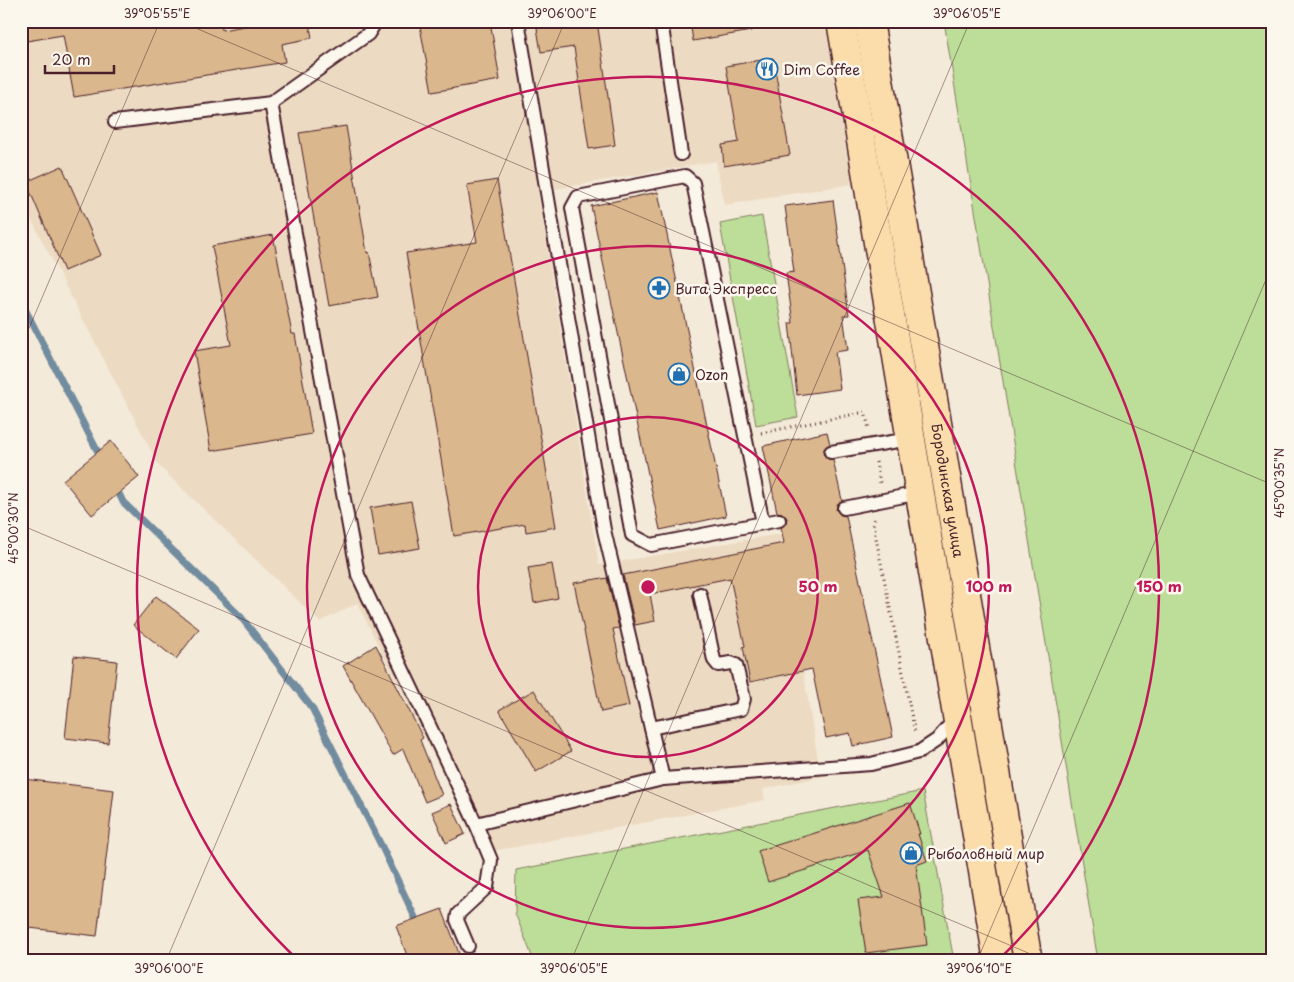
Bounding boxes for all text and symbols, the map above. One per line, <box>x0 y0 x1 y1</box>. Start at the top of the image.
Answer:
text: 39°05'55"E <box>124 4 190 22</box>
text: 39°06'00"E <box>527 4 597 22</box>
text: 39°06'05"E <box>933 4 1001 22</box>
scale bar <box>45 42 114 74</box>
text: 20 m <box>52 47 91 70</box>
restaurant icon: Dim Coffee <box>755 57 779 81</box>
place label: Dim Coffee <box>783 59 860 80</box>
pharmacy icon: Вита Экспресс <box>647 276 671 300</box>
place label: Вита Экспресс <box>675 278 777 299</box>
shop icon: Ozon <box>667 362 691 386</box>
place label: Ozon <box>695 364 728 385</box>
street label: Бородинская улица <box>927 422 970 559</box>
text: 45°00'35"N <box>1270 448 1288 518</box>
text: 45°00'30"N <box>4 492 22 564</box>
text: 50 m <box>799 574 837 597</box>
text: 100 m <box>966 574 1012 597</box>
text: 150 m <box>1136 574 1182 597</box>
centre of rings <box>639 578 657 596</box>
shop icon: Рыболовный мир <box>899 841 923 865</box>
place label: Рыболовный мир <box>927 843 1045 864</box>
text: 39°06'00"E <box>134 959 204 977</box>
text: 39°06'05"E <box>540 959 608 977</box>
text: 39°06'10"E <box>946 959 1012 977</box>

